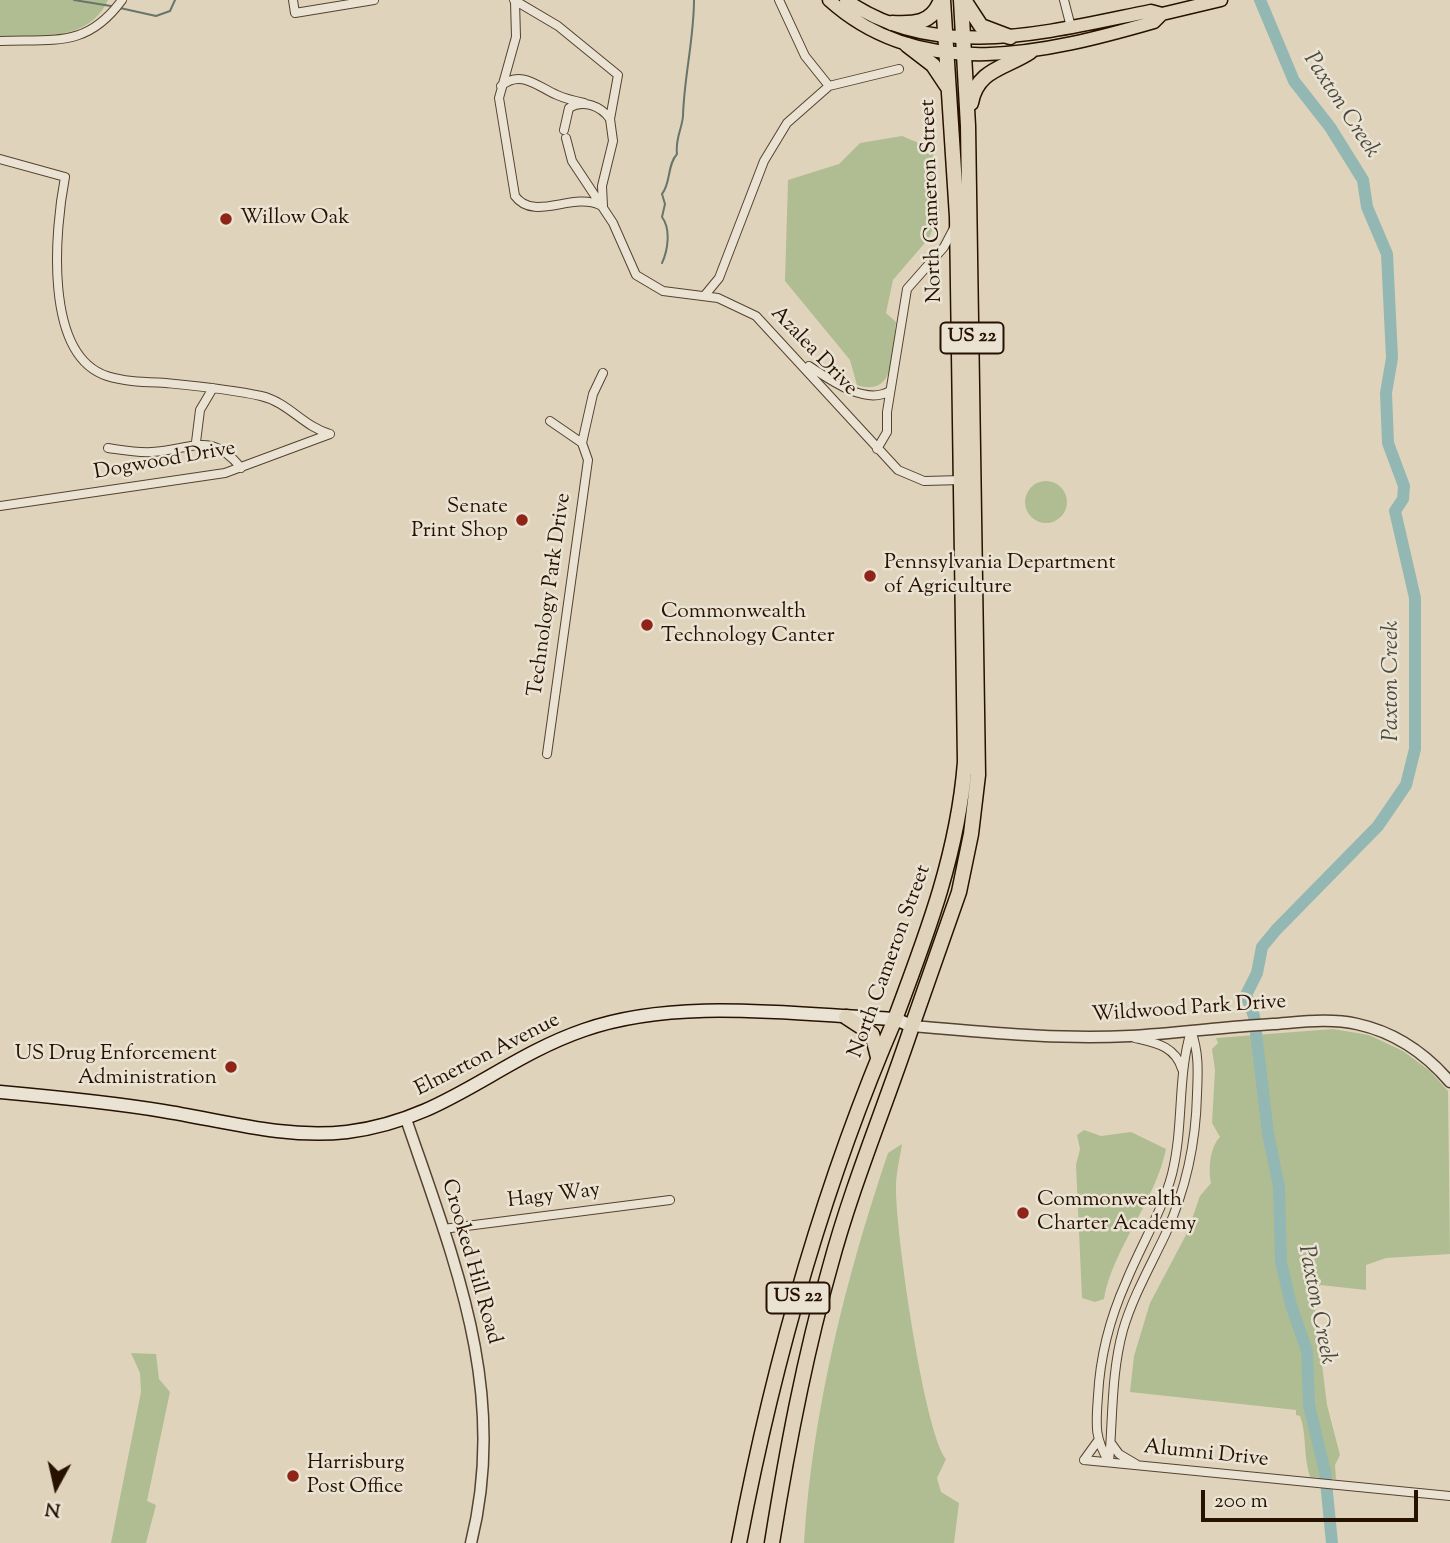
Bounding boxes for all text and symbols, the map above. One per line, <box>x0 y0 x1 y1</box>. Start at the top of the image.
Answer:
water label: Paxton Creek <box>1296 48 1384 164</box>
street label: North Cameron Street <box>917 99 949 303</box>
place label: Willow Oak <box>240 206 350 232</box>
marker: Willow Oak <box>218 211 234 227</box>
street label: Azalea Drive <box>764 302 862 402</box>
road number: US 22 <box>940 322 1004 354</box>
street label: Dogwood Drive <box>92 437 238 487</box>
street label: Technology Park Drive <box>524 492 578 698</box>
place label: Senate Print Shop <box>411 495 508 545</box>
marker: Senate Print Shop <box>514 512 530 528</box>
place label: Pennsylvania Department of Agriculture <box>884 551 1116 601</box>
marker: Pennsylvania Department of Agriculture <box>862 568 878 584</box>
place label: Commonwealth Technology Canter <box>661 600 835 650</box>
marker: Commonwealth Technology Canter <box>639 617 655 633</box>
water label: Paxton Creek <box>1379 621 1407 741</box>
street label: North Cameron Street <box>844 862 938 1062</box>
street label: Wildwood Park Drive <box>1091 991 1287 1029</box>
street label: Elmerton Avenue <box>411 1009 565 1103</box>
place label: US Drug Enforcement Administration <box>15 1042 217 1092</box>
marker: US Drug Enforcement Administration <box>223 1059 239 1075</box>
street label: Crooked Hill Road <box>434 1177 506 1347</box>
street label: Hagy Way <box>506 1179 602 1215</box>
place label: Commonwealth Charter Academy <box>1037 1188 1196 1238</box>
marker: Commonwealth Charter Academy <box>1015 1205 1031 1221</box>
water label: Paxton Creek <box>1290 1243 1340 1367</box>
road number: US 22 <box>766 1282 830 1314</box>
street label: Alumni Drive <box>1142 1436 1270 1474</box>
place label: Harrisburg Post Office <box>307 1451 404 1501</box>
north arrow <box>21 1452 91 1522</box>
marker: Harrisburg Post Office <box>285 1468 301 1484</box>
scale bar <box>1205 1476 1422 1520</box>
text: 200 m <box>1214 1487 1268 1517</box>
text: N <box>44 1494 62 1523</box>

